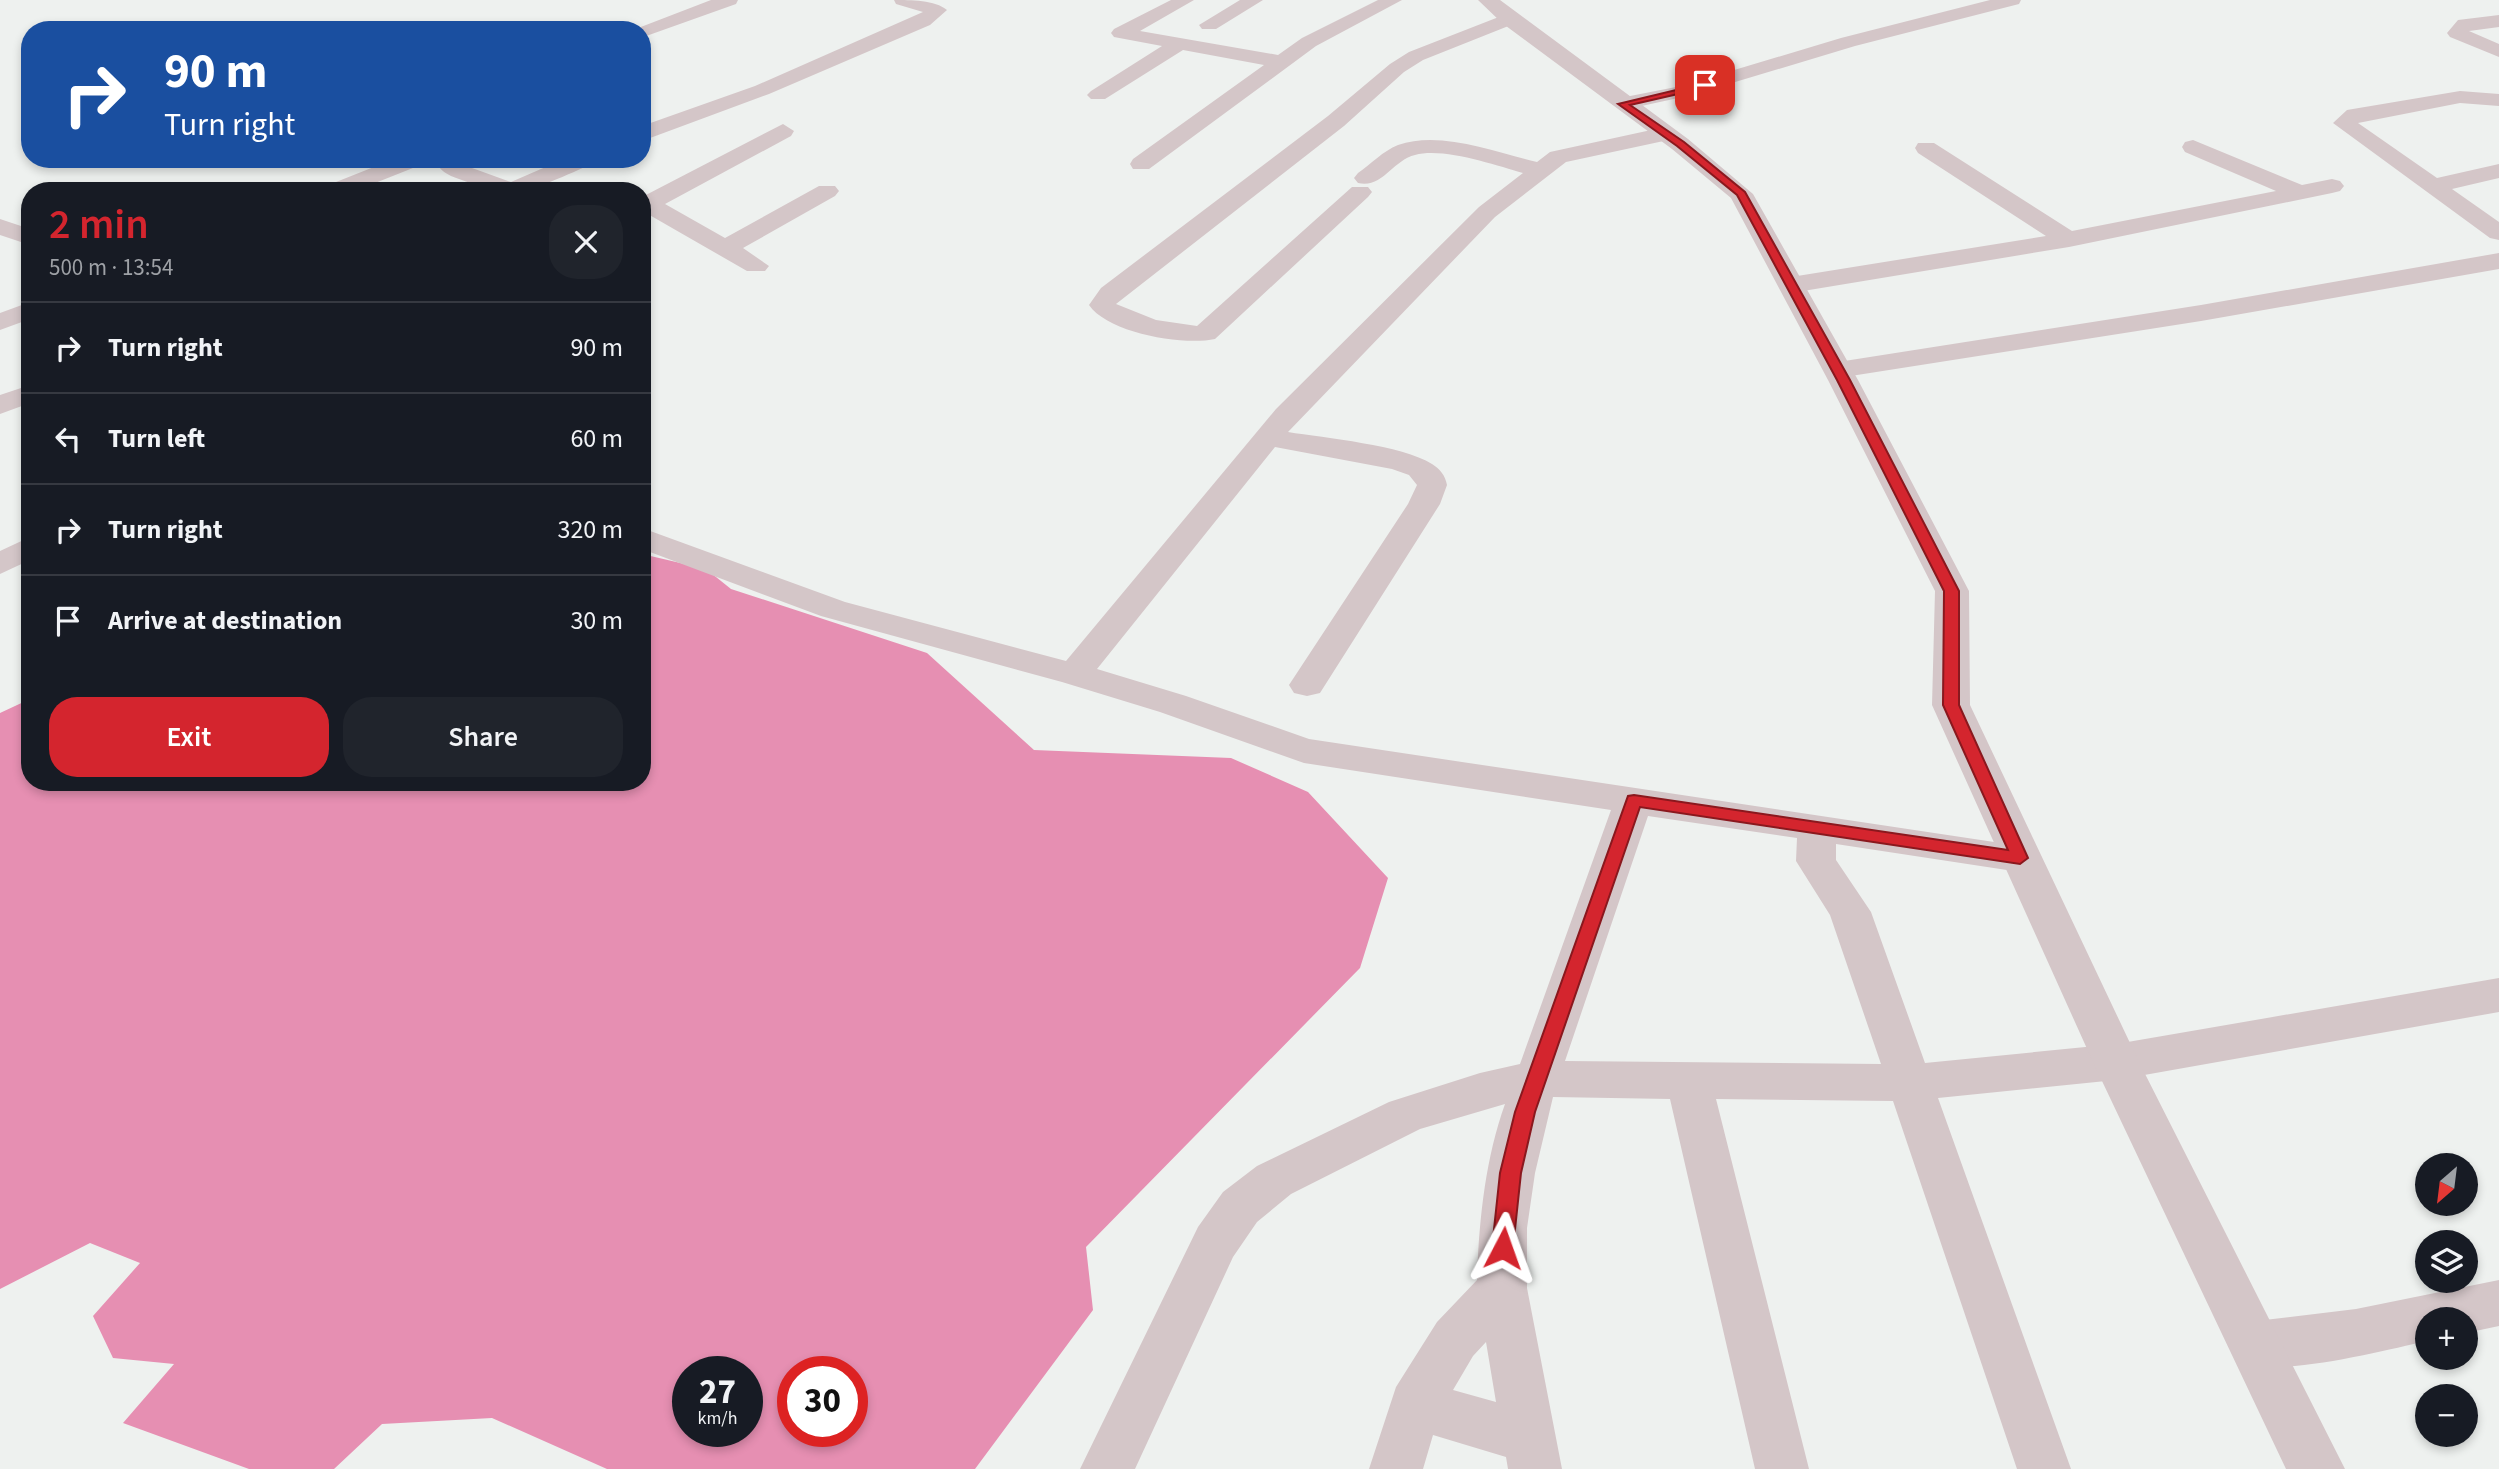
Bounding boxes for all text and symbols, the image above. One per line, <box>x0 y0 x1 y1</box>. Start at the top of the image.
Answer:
text: 90 m <box>164 37 268 107</box>
icon: right <box>49 49 140 140</box>
pin <box>1675 55 1735 115</box>
icon: arrive <box>1686 66 1724 104</box>
text: Turn right <box>164 102 295 148</box>
text: 2 min <box>49 195 149 255</box>
button: close <box>549 205 623 279</box>
text: 500 m · 13:54 <box>49 251 173 284</box>
icon: right <box>49 329 87 367</box>
text: Turn right <box>108 329 223 366</box>
text: 90 m <box>570 329 623 366</box>
icon: left <box>49 420 87 458</box>
text: Turn left <box>108 420 205 457</box>
text: 60 m <box>570 420 623 457</box>
icon: right <box>49 511 87 549</box>
text: Turn right <box>108 511 223 548</box>
text: 320 m <box>557 511 623 548</box>
icon: arrive <box>49 602 87 640</box>
text: Arrive at destination <box>108 602 342 639</box>
text: 30 m <box>570 602 623 639</box>
button: Exit <box>49 697 329 777</box>
button: Share <box>343 697 623 777</box>
north arrow <box>2415 1153 2478 1216</box>
map controls <box>2415 1153 2478 1447</box>
position arrow <box>1466 1211 1540 1285</box>
button: layers <box>2415 1230 2478 1293</box>
button: + <box>2415 1307 2478 1370</box>
speed limit sign: 30 <box>777 1356 868 1447</box>
text: 27 <box>699 1367 736 1417</box>
button: − <box>2415 1384 2478 1447</box>
text: km/h <box>698 1406 737 1431</box>

